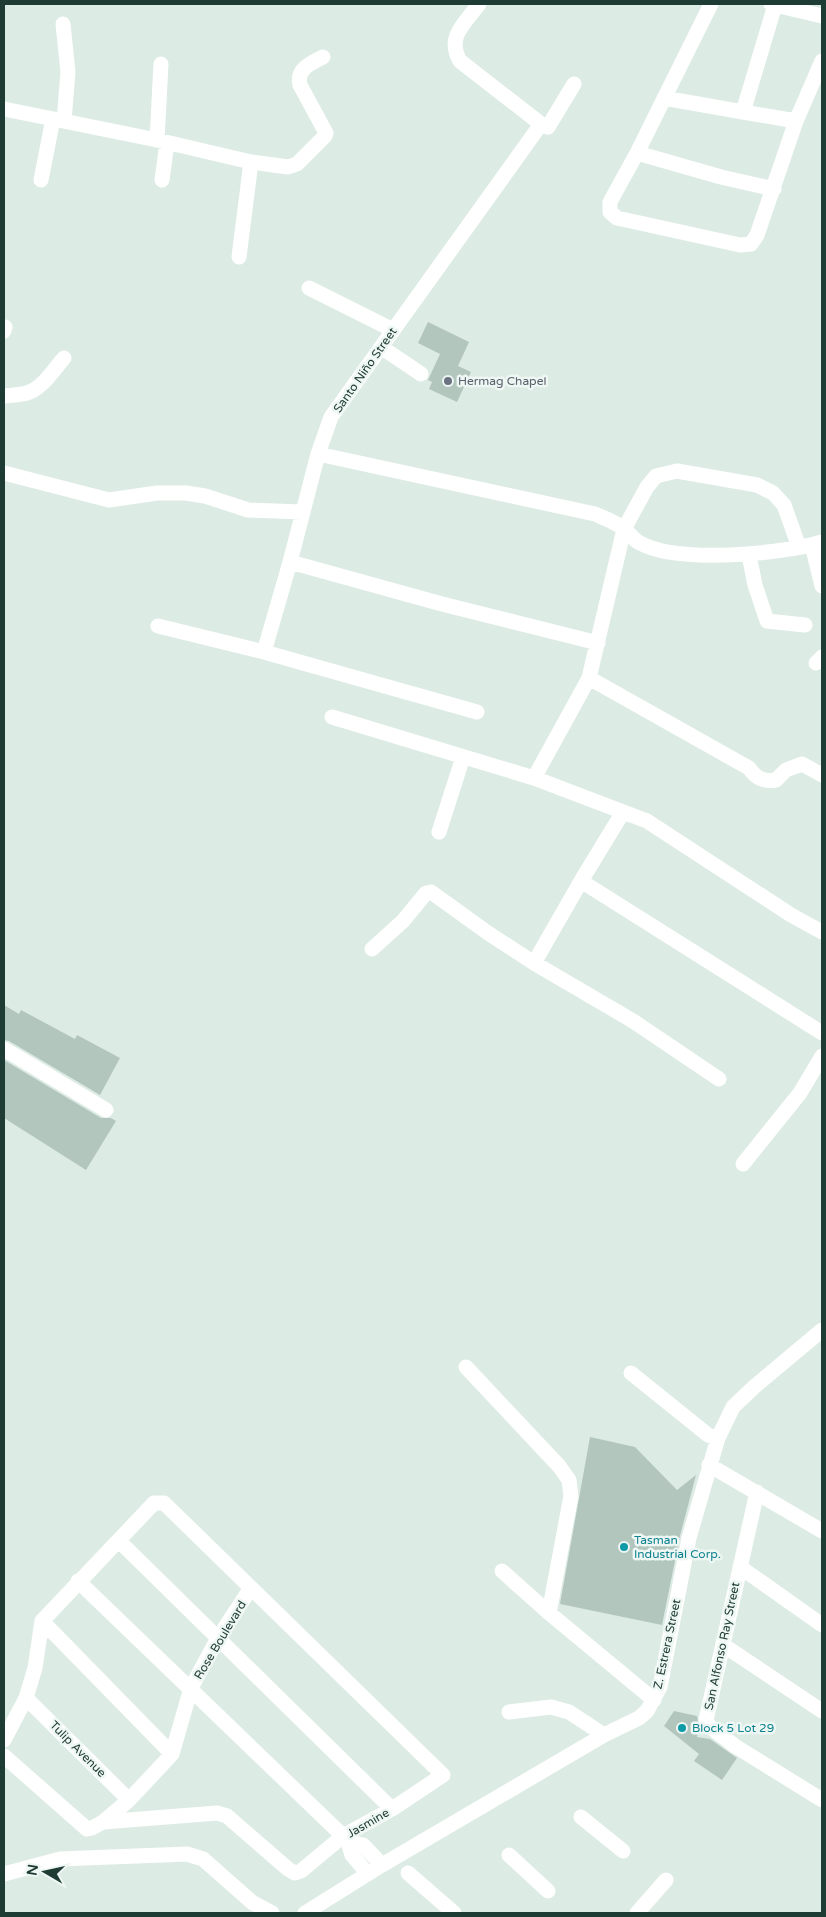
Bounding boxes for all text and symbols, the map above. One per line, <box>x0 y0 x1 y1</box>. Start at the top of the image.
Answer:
street label: Santo Niño Street <box>330 324 400 415</box>
place label: Hermag Chapel <box>458 374 546 388</box>
marker: Hermag Chapel <box>442 375 454 387</box>
place label: Tasman Industrial Corp. <box>634 1533 721 1561</box>
marker: Tasman Industrial Corp. <box>618 1541 630 1553</box>
street label: San Alfonso Ray Street <box>702 1580 742 1711</box>
street label: Z. Estrera Street <box>651 1597 683 1690</box>
street label: Rose Boulevard <box>191 1598 249 1682</box>
street label: Tulip Avenue <box>47 1718 109 1780</box>
place label: Block 5 Lot 29 <box>692 1721 774 1735</box>
marker: Block 5 Lot 29 <box>676 1722 688 1734</box>
street label: Jasmine <box>344 1805 392 1841</box>
north arrow <box>20 1847 70 1897</box>
text: N <box>23 1863 42 1877</box>

